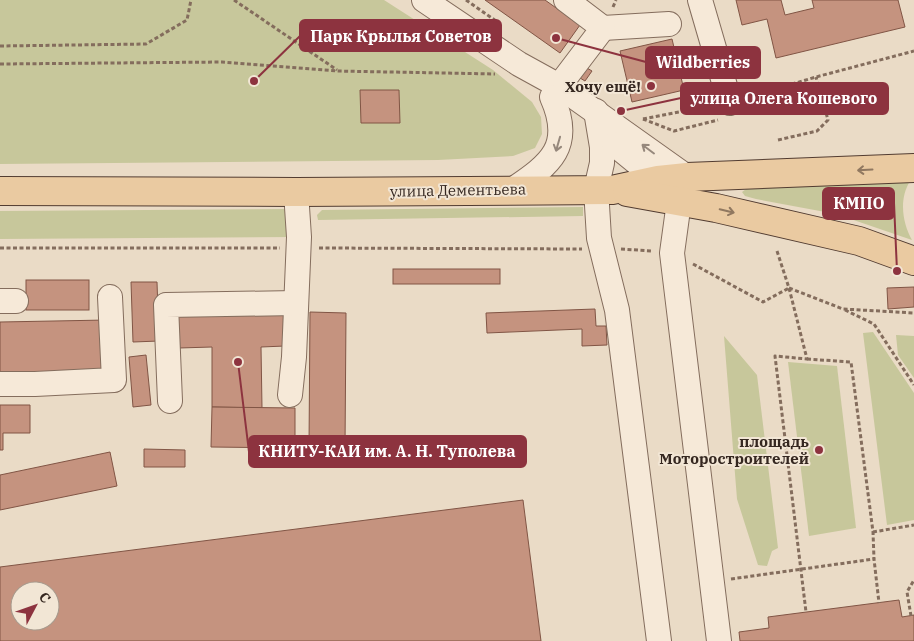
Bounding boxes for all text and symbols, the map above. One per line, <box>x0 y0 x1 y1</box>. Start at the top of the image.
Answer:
callout: Парк Крылья Советов <box>300 20 501 51</box>
text: Парк Крылья Советов <box>310 26 492 46</box>
callout: Wildberries <box>646 47 760 78</box>
text: Wildberries <box>656 52 750 72</box>
place label: Хочу ещё! <box>565 77 641 96</box>
marker: Хочу ещё! <box>645 80 657 92</box>
callout: улица Олега Кошевого <box>681 83 888 114</box>
text: улица Олега Кошевого <box>690 88 877 108</box>
one-way arrow <box>553 135 563 151</box>
one-way arrow <box>641 144 655 155</box>
one-way arrow <box>858 166 874 175</box>
street label: улица Дементьева <box>390 179 526 201</box>
callout: КМПО <box>823 188 894 219</box>
text: КМПО <box>833 193 885 213</box>
one-way arrow <box>718 207 734 216</box>
place label: площадь Моторостроителей <box>659 432 809 468</box>
callout: КНИТУ-КАИ им. А. Н. Туполева <box>249 436 526 467</box>
text: КНИТУ-КАИ им. А. Н. Туполева <box>258 441 516 461</box>
marker: площадь Моторостроителей <box>813 444 825 456</box>
north arrow <box>10 581 60 631</box>
text: С <box>35 588 55 607</box>

